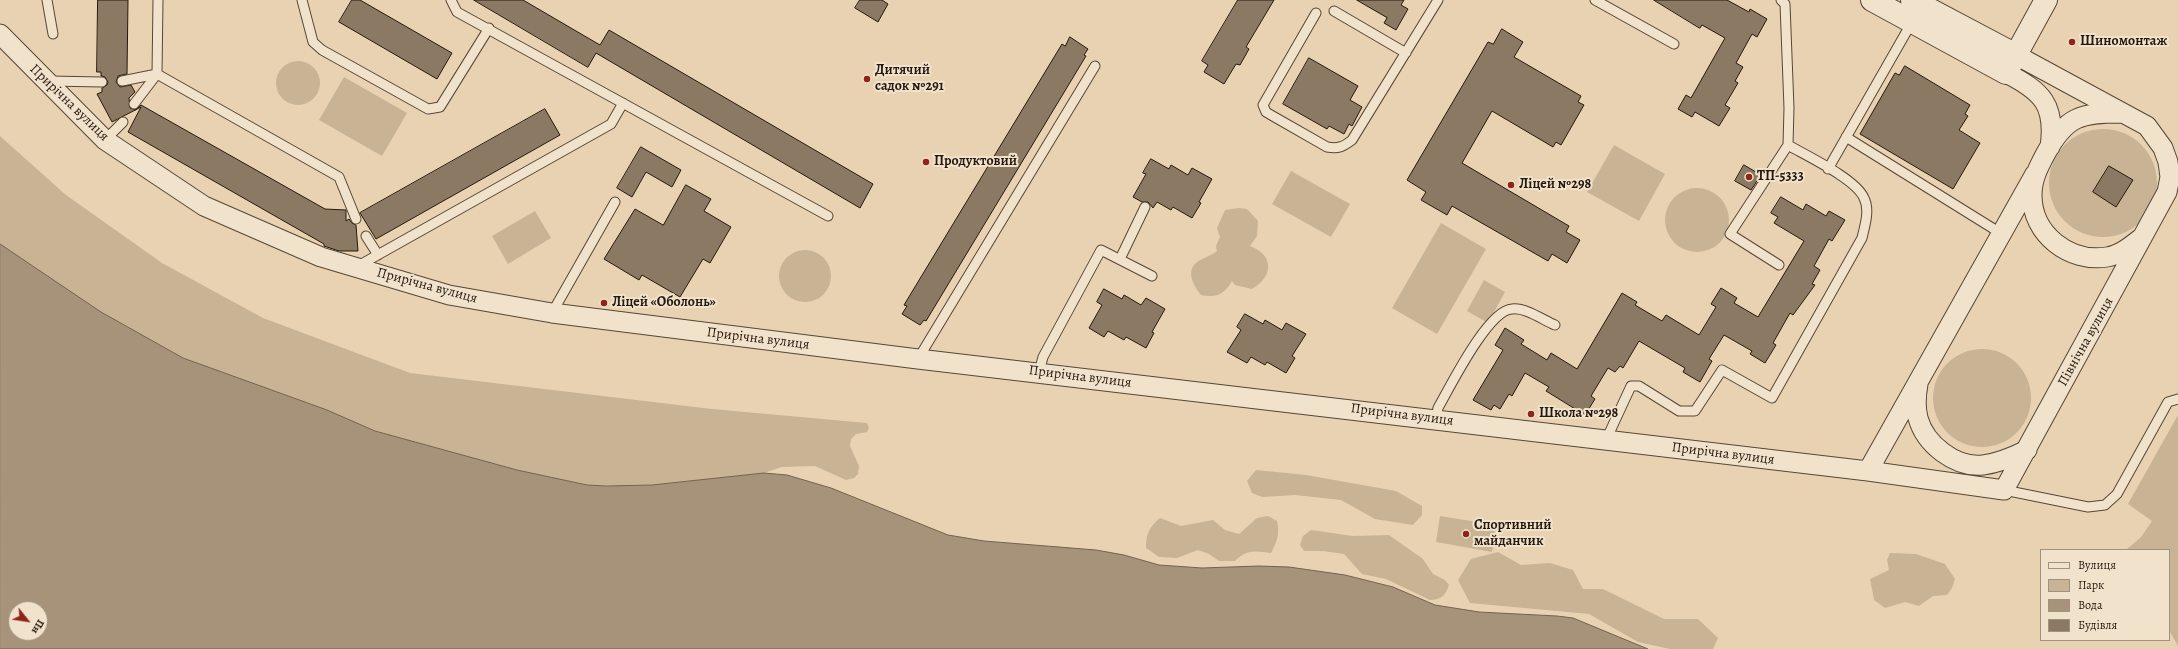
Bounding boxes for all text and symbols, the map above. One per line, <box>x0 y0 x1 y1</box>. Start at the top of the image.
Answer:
place label: Шиномонтаж <box>2080 34 2167 50</box>
marker: Шиномонтаж <box>2067 37 2077 47</box>
street label: Прирічна вулиця <box>26 61 112 145</box>
place label: Дитячий садок №291 <box>875 63 944 96</box>
marker: Дитячий садок №291 <box>862 74 872 84</box>
place label: Продуктовий <box>934 154 1017 170</box>
marker: Продуктовий <box>921 157 931 167</box>
place label: ТП-5333 <box>1757 169 1804 185</box>
marker: ТП-5333 <box>1744 172 1754 182</box>
place label: Ліцей №298 <box>1519 177 1591 193</box>
marker: Ліцей №298 <box>1506 180 1516 190</box>
street label: Прирічна вулиця <box>375 264 479 308</box>
place label: Ліцей «Оболонь» <box>612 295 716 311</box>
street label: Північна вулиця <box>2055 295 2117 389</box>
marker: Ліцей «Оболонь» <box>599 298 609 308</box>
street label: Прирічна вулиця <box>706 324 810 354</box>
street label: Прирічна вулиця <box>1028 362 1132 392</box>
street label: Прирічна вулиця <box>1350 400 1454 430</box>
place label: Школа №298 <box>1539 406 1618 422</box>
marker: Школа №298 <box>1526 409 1536 419</box>
street label: Прирічна вулиця <box>1671 439 1775 469</box>
place label: Спортивний майданчик <box>1474 518 1551 550</box>
marker: Спортивний майданчик <box>1461 529 1471 539</box>
legend <box>2040 549 2170 641</box>
text: Вулиця <box>2078 557 2116 573</box>
text: Парк <box>2078 577 2104 593</box>
text: Вода <box>2078 597 2103 613</box>
north arrow <box>8 601 48 641</box>
text: Пн <box>28 617 48 637</box>
text: Будівля <box>2078 617 2117 633</box>

